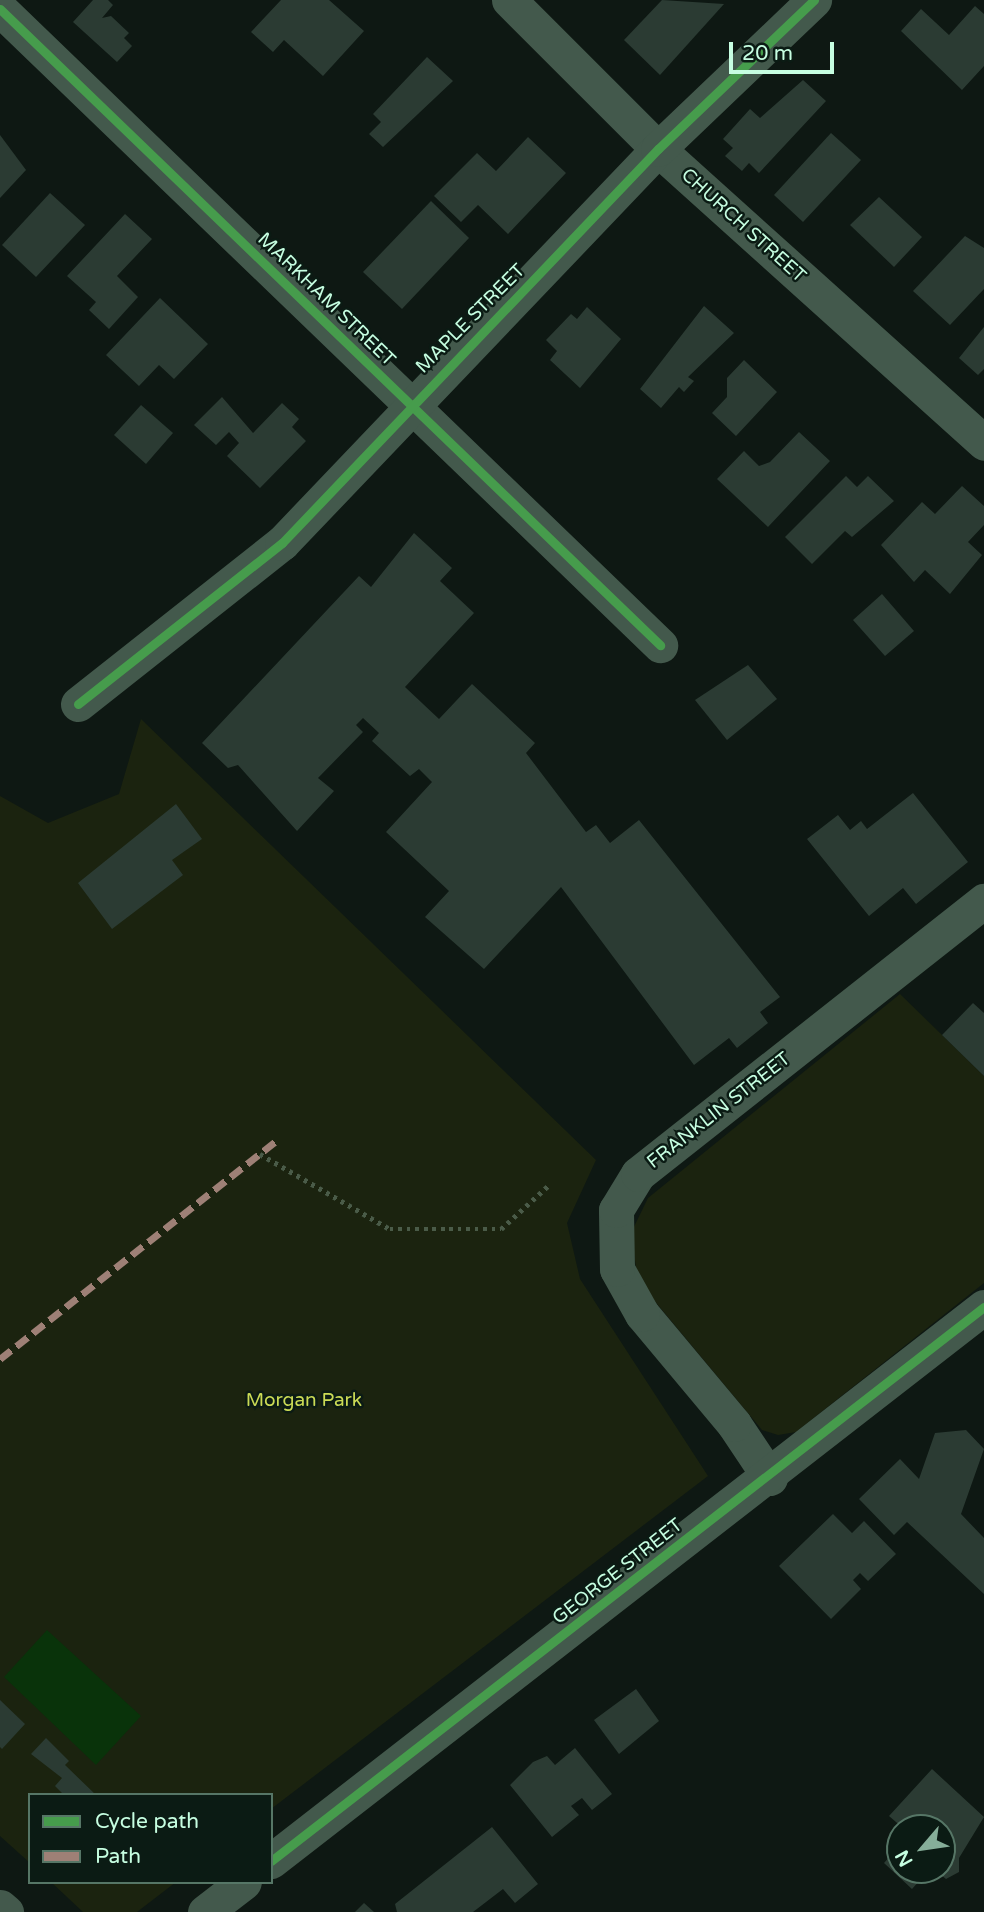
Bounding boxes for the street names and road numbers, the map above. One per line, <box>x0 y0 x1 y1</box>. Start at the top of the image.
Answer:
street label: CHURCH STREET <box>676 164 810 288</box>
street label: MARKHAM STREET <box>252 228 400 372</box>
street label: MAPLE STREET <box>412 260 530 378</box>
street label: FRANKLIN STREET <box>643 1048 795 1174</box>
street label: GEORGE STREET <box>548 1514 688 1630</box>

